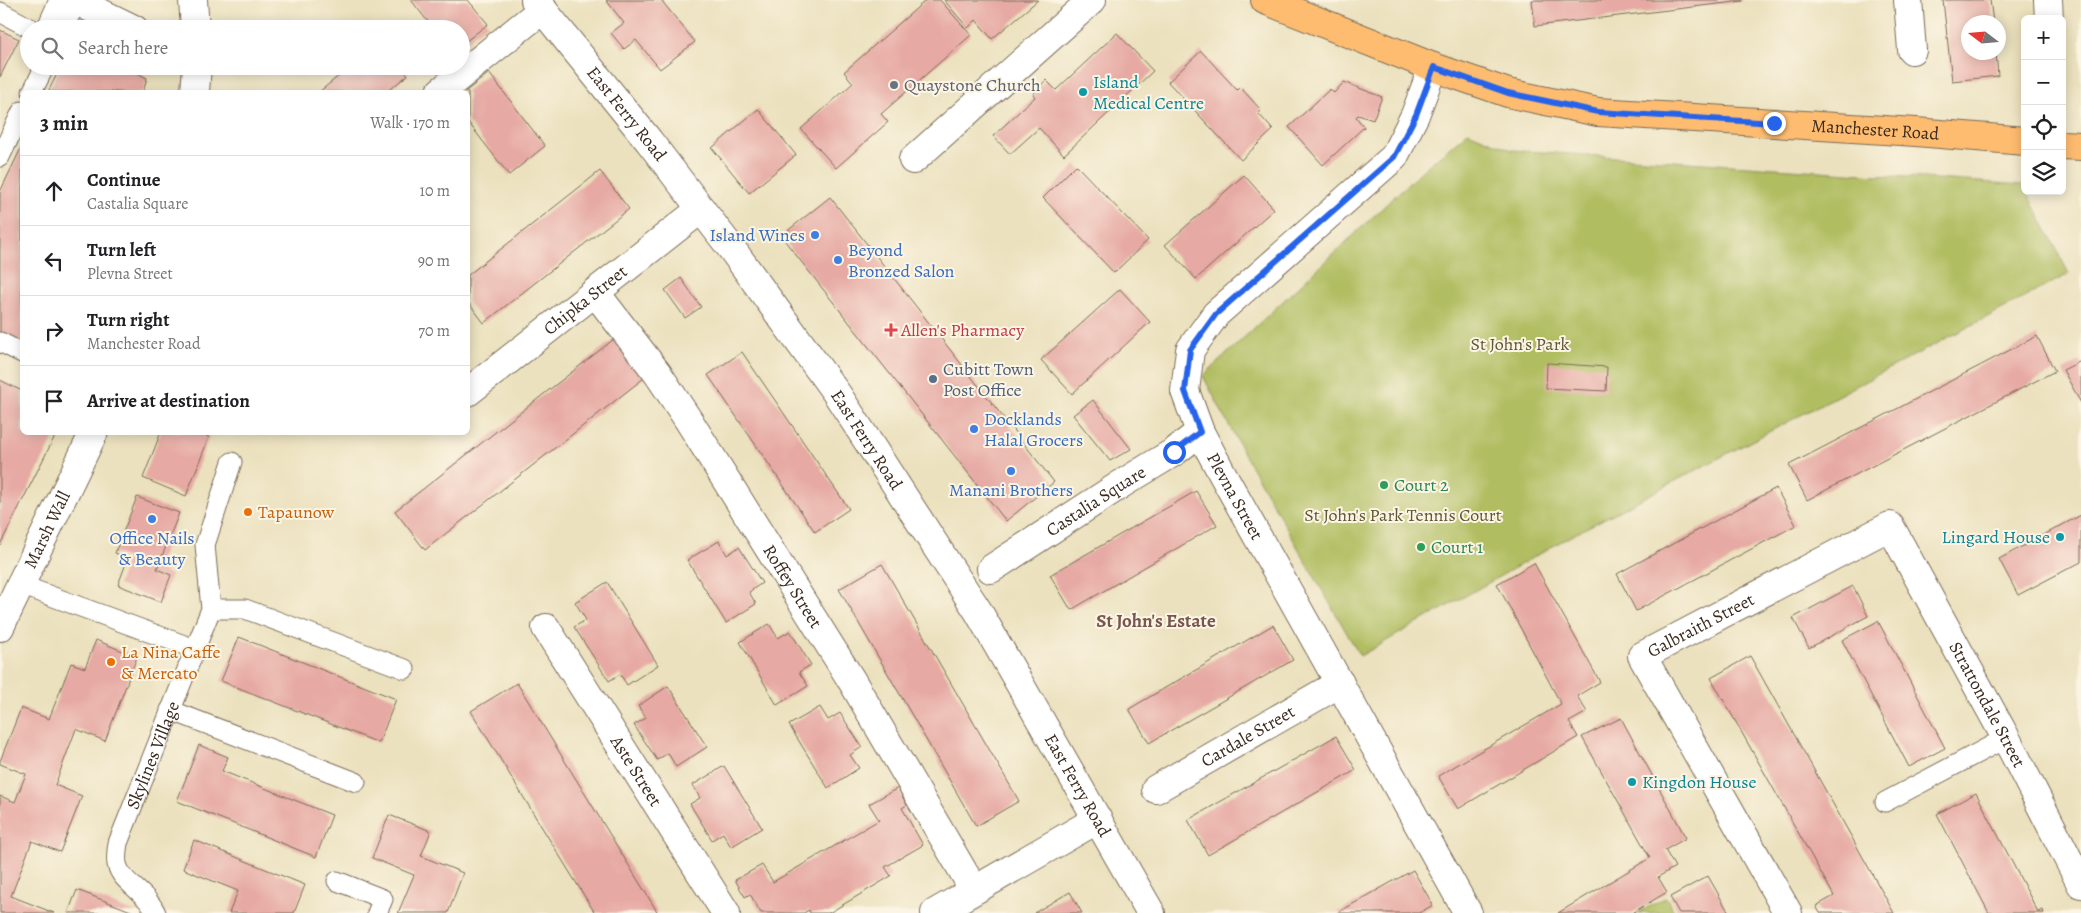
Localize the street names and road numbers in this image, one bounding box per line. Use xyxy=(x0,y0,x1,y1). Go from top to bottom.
street label: East Ferry Road xyxy=(581,61,672,166)
street label: Manchester Road xyxy=(1811,113,1940,146)
street label: Chipka Street xyxy=(538,259,632,340)
street label: East Ferry Road xyxy=(825,385,908,495)
street label: Plevna Street xyxy=(1201,448,1269,544)
street label: Castalia Square xyxy=(1041,460,1150,542)
street label: Marsh Wall xyxy=(18,486,76,572)
street label: Roffey Street xyxy=(757,540,828,633)
street label: Galbraith Street xyxy=(1643,587,1758,663)
street label: Strattondale Street xyxy=(1944,637,2031,772)
street label: Skylines Village xyxy=(121,698,185,813)
street label: Cardale Street xyxy=(1196,699,1299,773)
street label: East Ferry Road xyxy=(1039,729,1117,841)
street label: Aste Street xyxy=(604,730,668,811)

